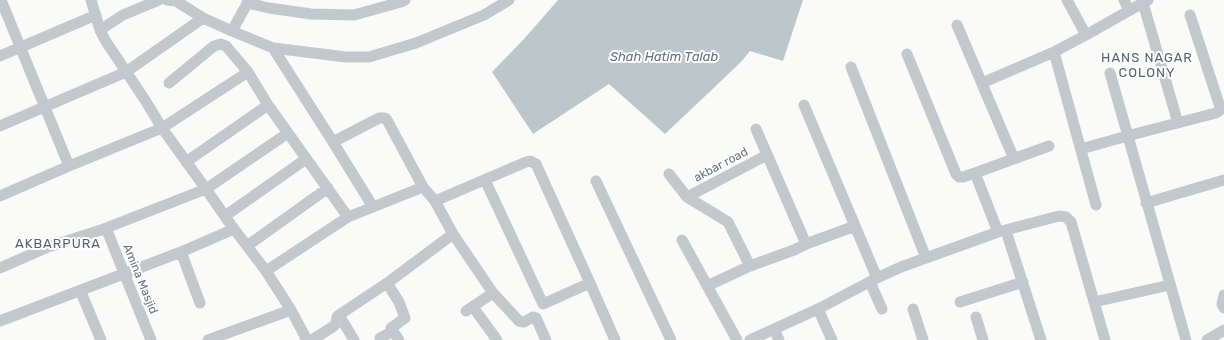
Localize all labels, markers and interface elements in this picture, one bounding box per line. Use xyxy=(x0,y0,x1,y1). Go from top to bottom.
water label: Shah Hatim Talab xyxy=(610,49,718,65)
district label: HANS NAGAR COLONY xyxy=(1101,50,1193,81)
street label: akbar road xyxy=(691,145,751,185)
district label: AKBARPURA xyxy=(15,236,101,252)
street label: Amina Masjid xyxy=(119,242,161,316)

